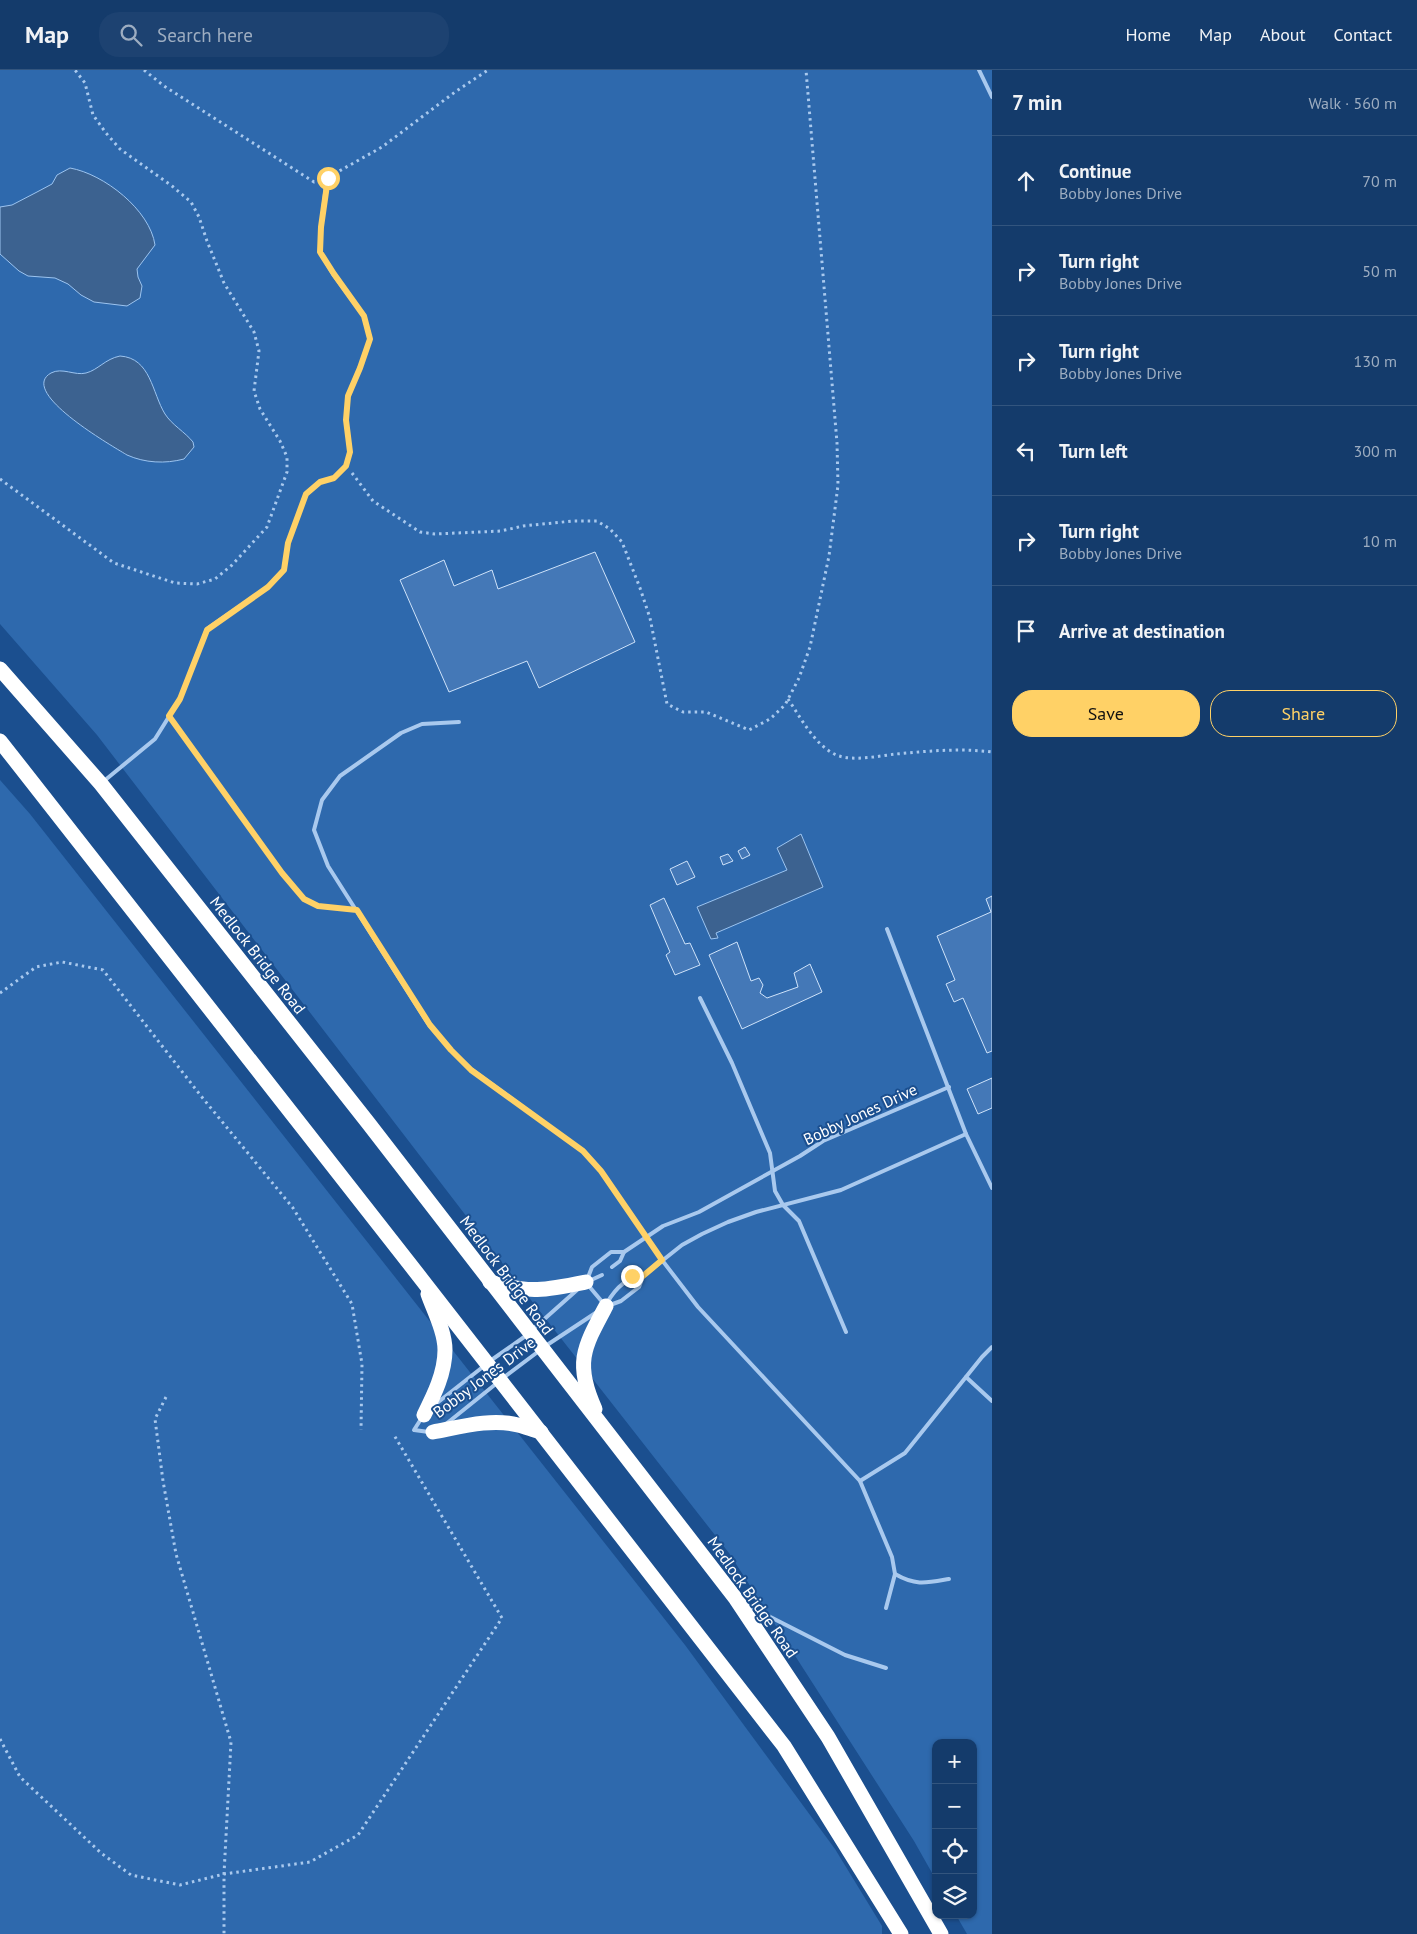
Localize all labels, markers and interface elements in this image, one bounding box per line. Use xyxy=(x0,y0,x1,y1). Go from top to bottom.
search box xyxy=(99,12,449,57)
text: Map xyxy=(25,19,69,50)
icon: search xyxy=(117,21,145,49)
text: Search here xyxy=(157,23,253,47)
text: Home xyxy=(1125,23,1171,46)
text: Map xyxy=(1199,23,1232,46)
text: About xyxy=(1260,23,1306,46)
text: Contact xyxy=(1334,23,1392,46)
text: 7 min xyxy=(1012,89,1062,116)
text: Walk · 560 m xyxy=(1308,93,1397,113)
text: Continue xyxy=(1059,159,1131,183)
route start xyxy=(317,167,340,190)
icon: ahead xyxy=(1012,167,1040,195)
text: 70 m xyxy=(1362,171,1397,191)
text: Bobby Jones Drive xyxy=(1059,183,1182,203)
text: Turn right xyxy=(1059,249,1139,273)
icon: right xyxy=(1012,257,1040,285)
text: 50 m xyxy=(1362,261,1397,281)
text: Bobby Jones Drive xyxy=(1059,273,1182,293)
text: Turn right xyxy=(1059,339,1139,363)
icon: right xyxy=(1012,347,1040,375)
text: 130 m xyxy=(1354,351,1397,371)
text: Bobby Jones Drive xyxy=(1059,363,1182,383)
icon: left xyxy=(1012,437,1040,465)
text: Turn left xyxy=(1059,439,1128,463)
text: 300 m xyxy=(1354,441,1397,461)
text: Turn right xyxy=(1059,519,1139,543)
icon: right xyxy=(1012,527,1040,555)
text: 10 m xyxy=(1362,531,1397,551)
text: Bobby Jones Drive xyxy=(1059,543,1182,563)
icon: arrive xyxy=(1012,617,1040,645)
text: Arrive at destination xyxy=(1059,619,1225,643)
button: Save xyxy=(1012,690,1200,737)
button: Share xyxy=(1210,690,1397,737)
street label: Medlock Bridge Road xyxy=(206,892,310,1018)
street label: Bobby Jones Drive xyxy=(800,1079,920,1149)
street label: Medlock Bridge Road xyxy=(456,1212,558,1338)
route end xyxy=(621,1265,644,1288)
street label: Bobby Jones Drive xyxy=(429,1332,539,1422)
street label: Medlock Bridge Road xyxy=(704,1532,802,1662)
map controls xyxy=(932,1739,977,1919)
button: + xyxy=(932,1739,977,1784)
button: − xyxy=(932,1784,977,1829)
button: locate xyxy=(932,1829,977,1874)
button: layers xyxy=(932,1874,977,1919)

